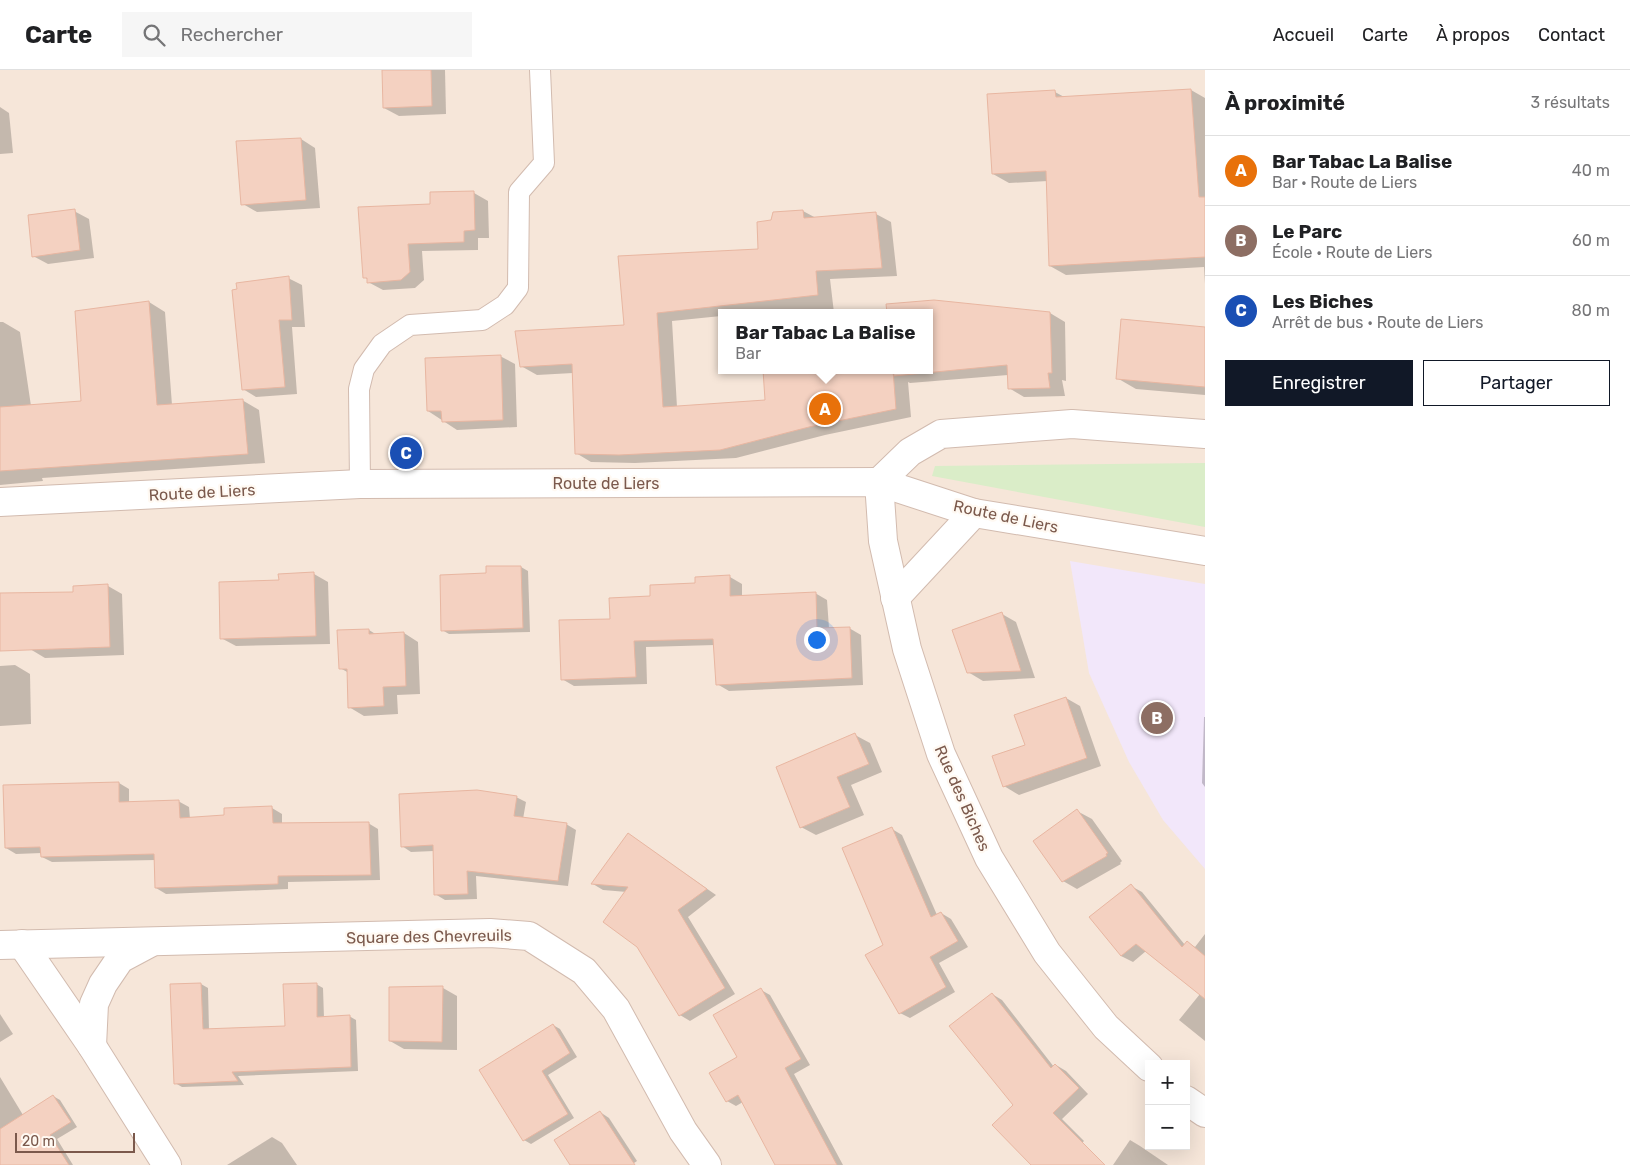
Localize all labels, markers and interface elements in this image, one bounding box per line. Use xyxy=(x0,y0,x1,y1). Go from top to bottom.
search box xyxy=(122,12,472,57)
text: Carte xyxy=(25,21,92,49)
icon: search xyxy=(140,21,168,49)
text: Rechercher xyxy=(180,23,283,46)
text: Accueil xyxy=(1273,24,1334,46)
text: Carte xyxy=(1362,24,1408,46)
text: À propos xyxy=(1436,24,1510,46)
text: Contact xyxy=(1538,24,1605,46)
text: À proximité xyxy=(1225,90,1345,115)
text: 3 résultats xyxy=(1530,93,1610,112)
text: Bar Tabac La Balise xyxy=(1272,150,1452,173)
text: A xyxy=(1235,161,1247,180)
text: 40 m xyxy=(1572,161,1610,180)
text: Bar · Route de Liers xyxy=(1272,173,1417,192)
text: Le Parc xyxy=(1272,220,1342,243)
text: B xyxy=(1235,231,1247,250)
text: 60 m xyxy=(1572,231,1610,250)
text: École · Route de Liers xyxy=(1272,243,1432,262)
text: Les Biches xyxy=(1272,290,1373,313)
text: C xyxy=(1235,301,1247,320)
text: 80 m xyxy=(1572,301,1610,320)
popup xyxy=(718,309,933,374)
text: Arrêt de bus · Route de Liers xyxy=(1272,313,1483,332)
text: Bar Tabac La Balise xyxy=(735,321,916,344)
text: Bar xyxy=(735,344,761,363)
button: Enregistrer xyxy=(1225,360,1413,406)
button: Partager xyxy=(1423,360,1610,406)
pin: A xyxy=(809,390,841,428)
pin: C xyxy=(390,434,422,472)
street label: Route de Liers xyxy=(553,474,659,493)
street label: Route de Liers xyxy=(148,480,256,505)
street label: Route de Liers xyxy=(952,496,1060,537)
your location xyxy=(804,627,830,653)
pin: B xyxy=(1141,699,1173,737)
street label: Rue des Biches xyxy=(931,742,994,854)
street label: Square des Chevreuils xyxy=(346,926,512,947)
map controls xyxy=(1145,1060,1190,1150)
button: + xyxy=(1145,1060,1190,1105)
button: − xyxy=(1145,1105,1190,1150)
scale bar xyxy=(15,1130,135,1153)
text: 20 m xyxy=(22,1133,55,1150)

